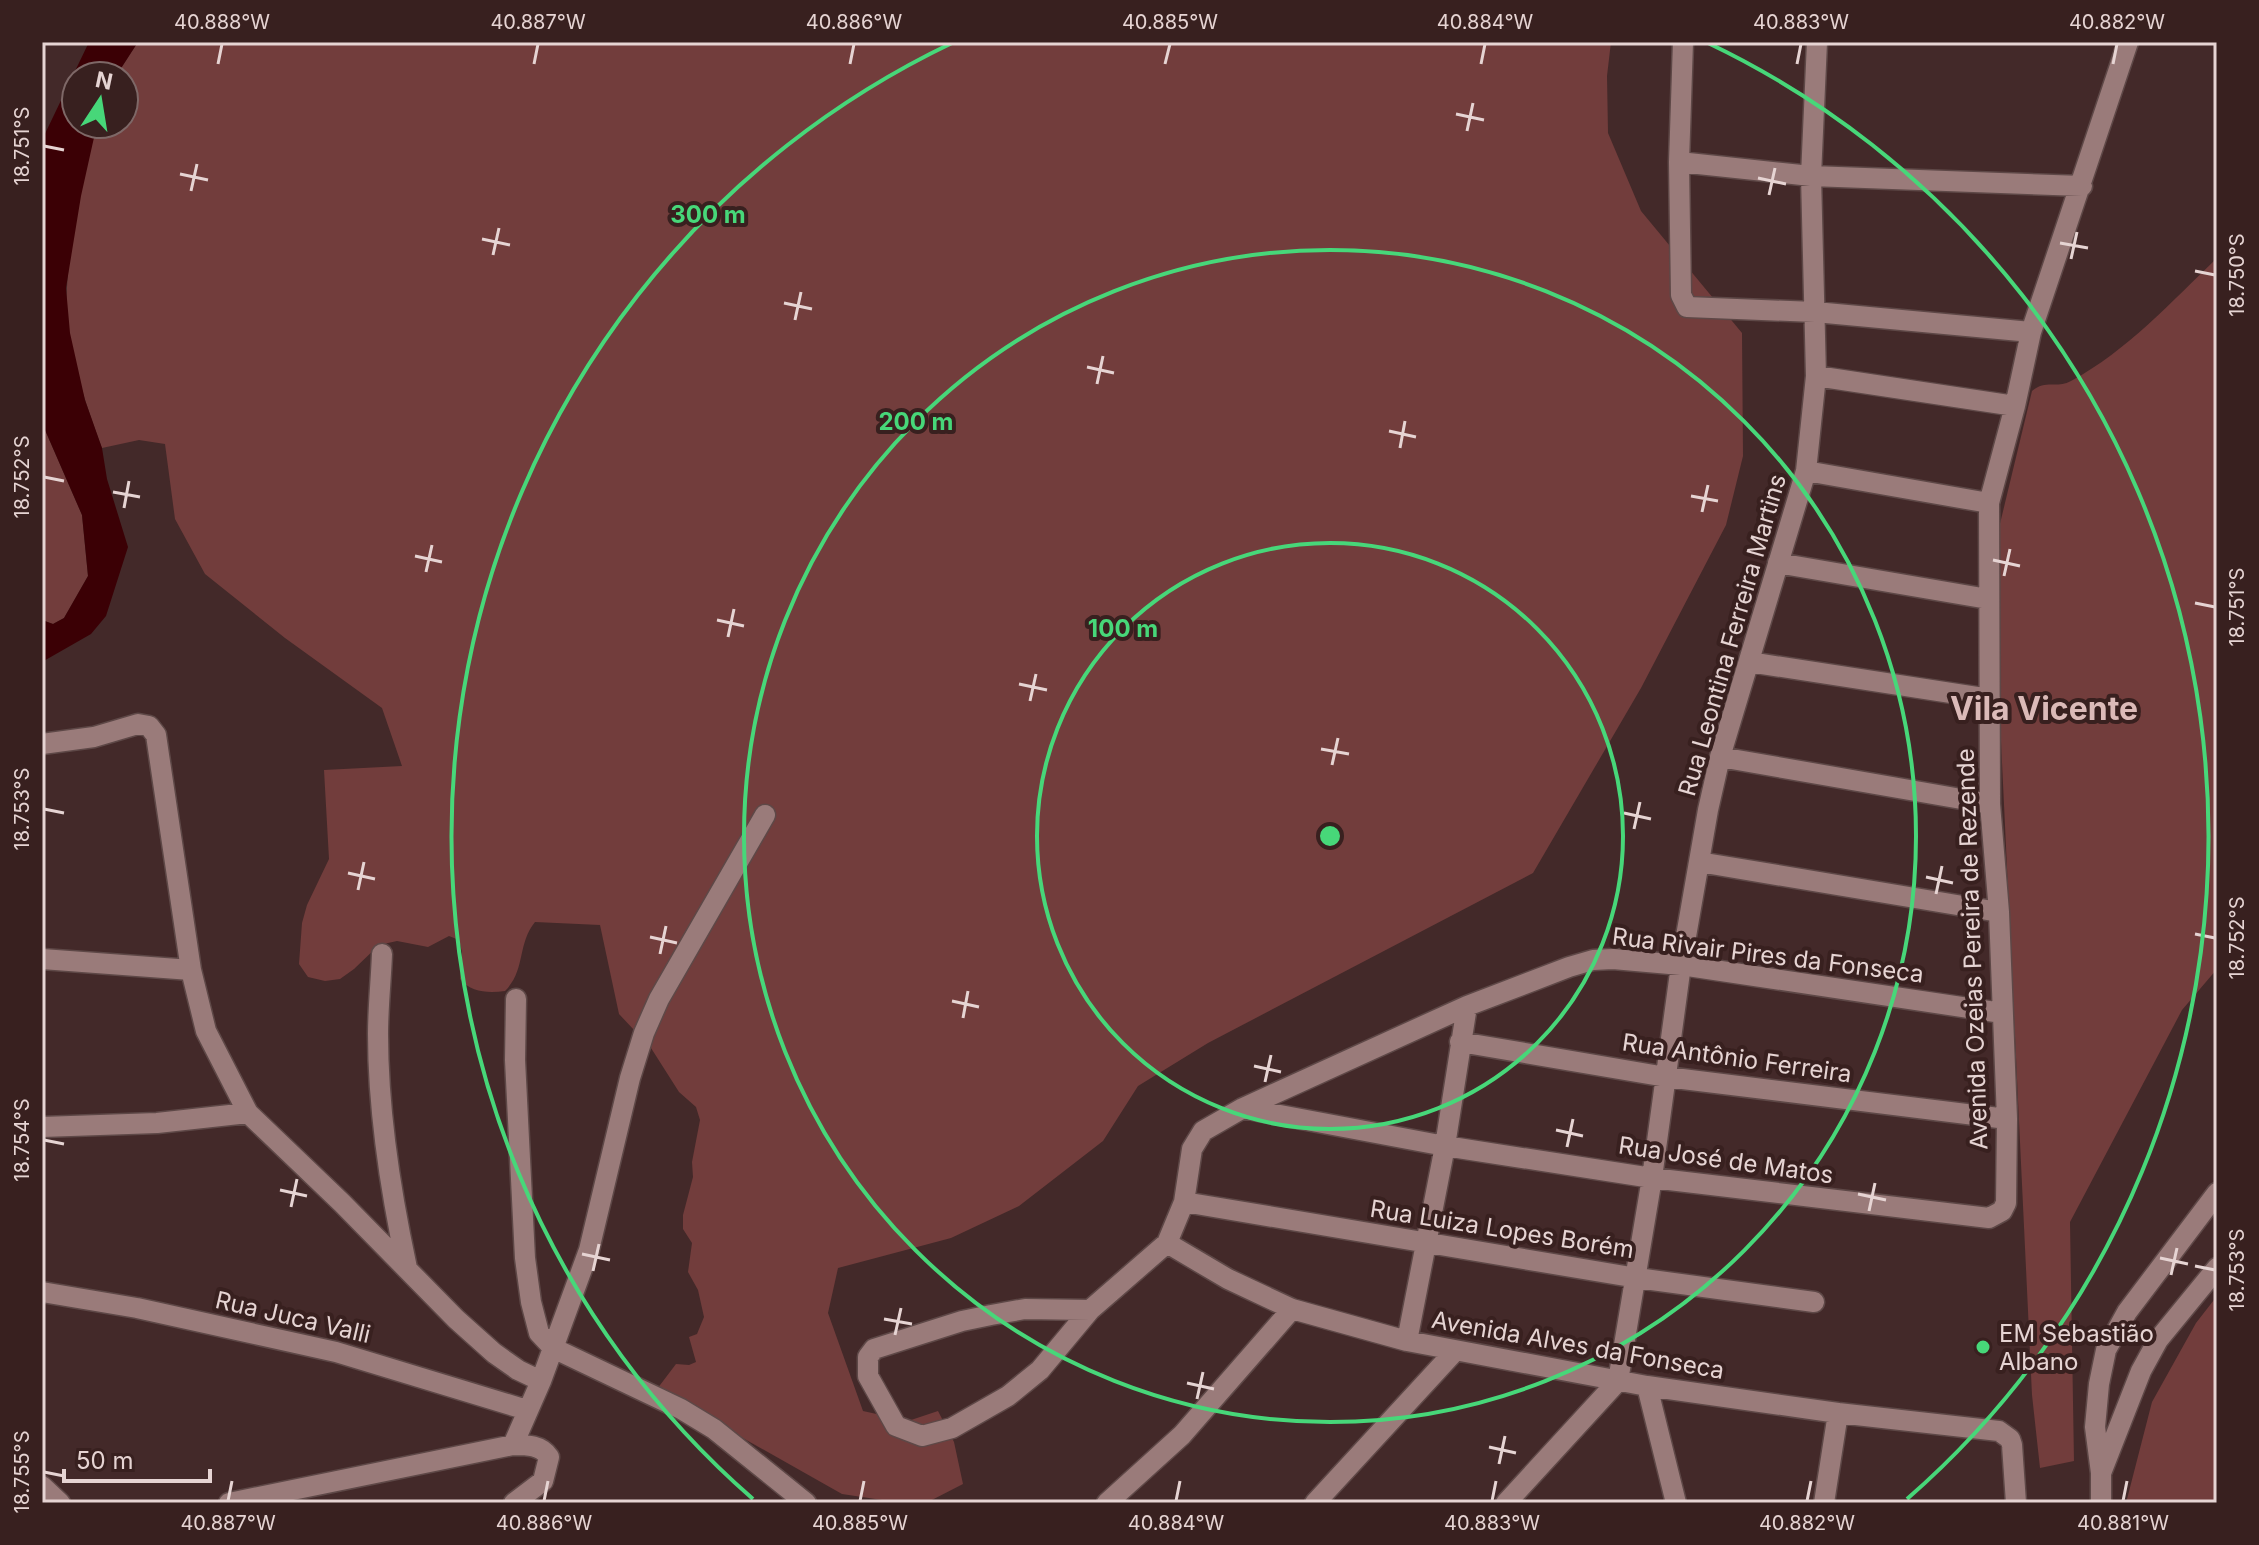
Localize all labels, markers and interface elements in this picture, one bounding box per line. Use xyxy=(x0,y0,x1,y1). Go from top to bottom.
text: 40.888°W xyxy=(174,10,270,34)
text: 40.887°W xyxy=(490,10,586,34)
text: 40.886°W xyxy=(806,10,902,34)
text: 40.885°W xyxy=(1122,10,1218,34)
text: 40.884°W xyxy=(1437,10,1534,34)
text: 40.883°W xyxy=(1753,10,1849,34)
text: 40.882°W xyxy=(2069,10,2165,34)
north arrow xyxy=(60,60,140,140)
text: N xyxy=(93,66,115,95)
text: 18.751°S xyxy=(10,107,34,185)
text: 300 m xyxy=(670,200,746,229)
text: 18.750°S xyxy=(2225,233,2249,317)
text: 200 m xyxy=(878,407,954,436)
text: 18.752°S xyxy=(10,436,34,518)
street label: Rua Leontina Ferreira Martins xyxy=(1672,471,1792,799)
text: 18.751°S xyxy=(2225,568,2249,646)
text: 100 m xyxy=(1088,614,1158,643)
district label: Vila Vicente xyxy=(1950,689,2138,728)
street label: Avenida Ozeias Pereira de Rezende xyxy=(1951,748,1993,1150)
text: 18.753°S xyxy=(10,768,34,850)
centre of rings xyxy=(1316,822,1344,850)
text: 18.752°S xyxy=(2225,897,2249,979)
street label: Rua Rivair Pires da Fonseca xyxy=(1611,922,1925,988)
street label: Rua Antônio Ferreira xyxy=(1620,1028,1854,1088)
text: 18.754°S xyxy=(10,1098,34,1182)
street label: Rua José de Matos xyxy=(1617,1131,1835,1189)
street label: Rua Luiza Lopes Borém xyxy=(1368,1194,1636,1264)
text: 18.753°S xyxy=(2225,1229,2249,1311)
street label: Rua Juca Valli xyxy=(213,1285,373,1349)
street label: Avenida Alves da Fonseca xyxy=(1429,1305,1727,1385)
place label: EM Sebastião Albano xyxy=(1999,1319,2154,1376)
marker: EM Sebastião Albano xyxy=(1974,1338,1992,1356)
text: 18.755°S xyxy=(10,1431,34,1513)
scale bar xyxy=(64,1433,210,1483)
text: 50 m xyxy=(76,1446,134,1475)
text: 40.887°W xyxy=(180,1511,276,1535)
text: 40.886°W xyxy=(496,1511,592,1535)
text: 40.885°W xyxy=(812,1511,908,1535)
text: 40.884°W xyxy=(1128,1511,1225,1535)
text: 40.883°W xyxy=(1444,1511,1540,1535)
text: 40.882°W xyxy=(1759,1511,1855,1535)
text: 40.881°W xyxy=(2077,1511,2169,1535)

